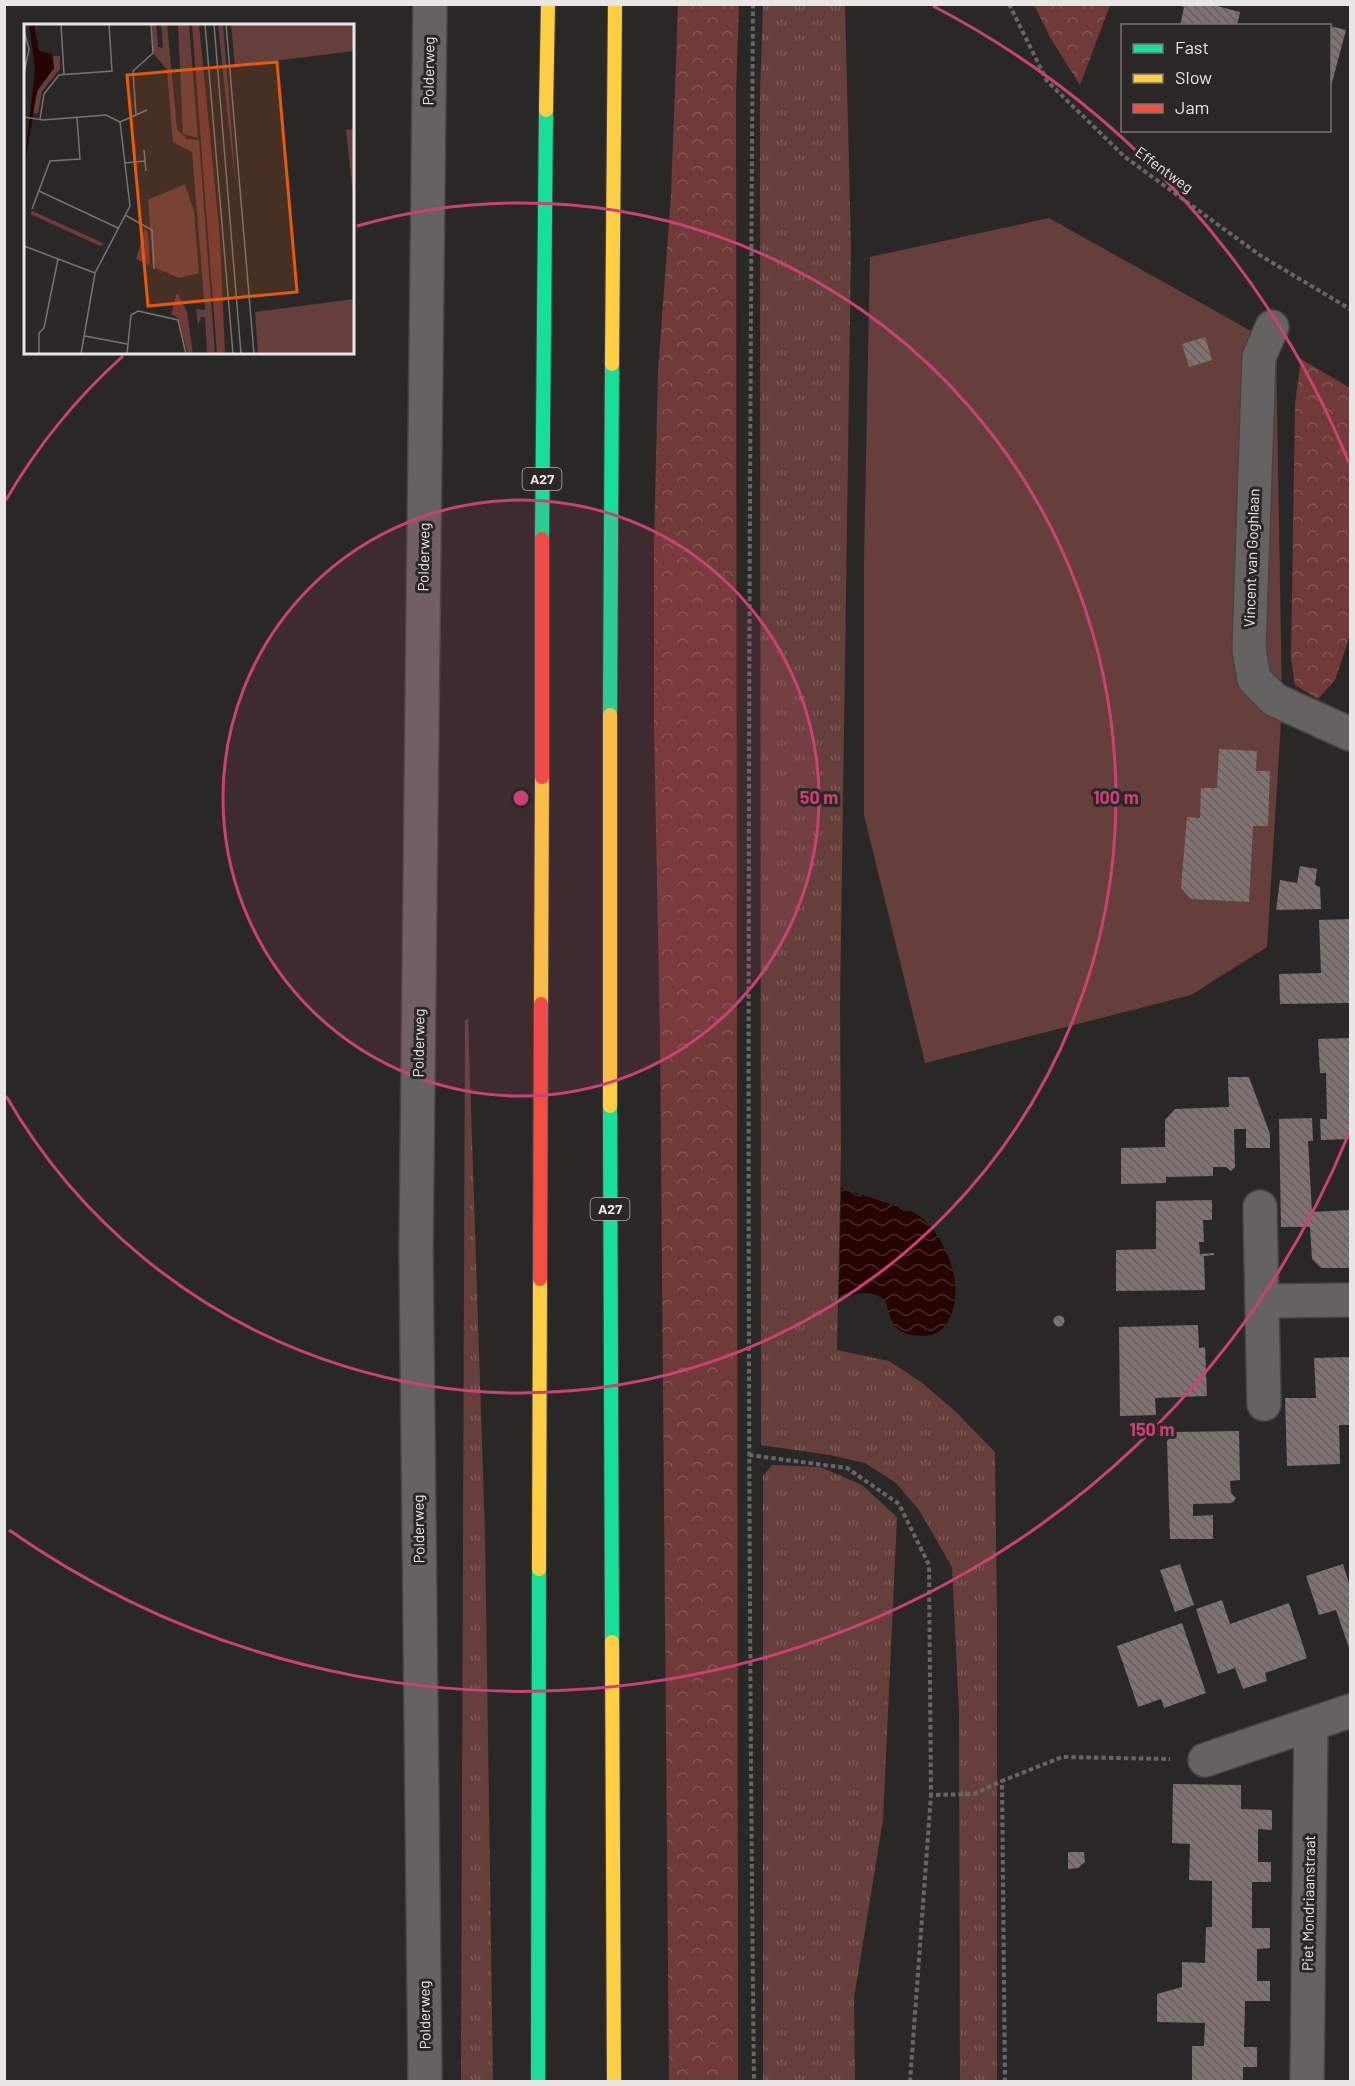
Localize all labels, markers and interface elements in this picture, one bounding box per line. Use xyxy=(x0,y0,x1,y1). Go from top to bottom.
inset map xyxy=(24,24,354,354)
legend xyxy=(1121,24,1331,132)
street label: Polderweg xyxy=(418,36,438,106)
text: Fast xyxy=(1175,36,1209,58)
text: Slow xyxy=(1175,66,1212,88)
text: Jam xyxy=(1175,96,1209,118)
street label: Effentweg xyxy=(1132,142,1197,196)
road number: A27 xyxy=(522,468,562,490)
street label: Vincent van Goghlaan xyxy=(1240,488,1262,628)
street label: Polderweg xyxy=(413,522,433,592)
text: 50 m xyxy=(800,786,838,808)
text: 100 m xyxy=(1093,786,1139,808)
centre of rings xyxy=(511,788,531,808)
street label: Polderweg xyxy=(408,1008,428,1078)
road number: A27 xyxy=(590,1198,630,1220)
text: 150 m xyxy=(1130,1418,1174,1440)
street label: Polderweg xyxy=(408,1494,428,1564)
street label: Piet Mondriaanstraat xyxy=(1298,1835,1318,1971)
street label: Polderweg xyxy=(414,1980,434,2050)

